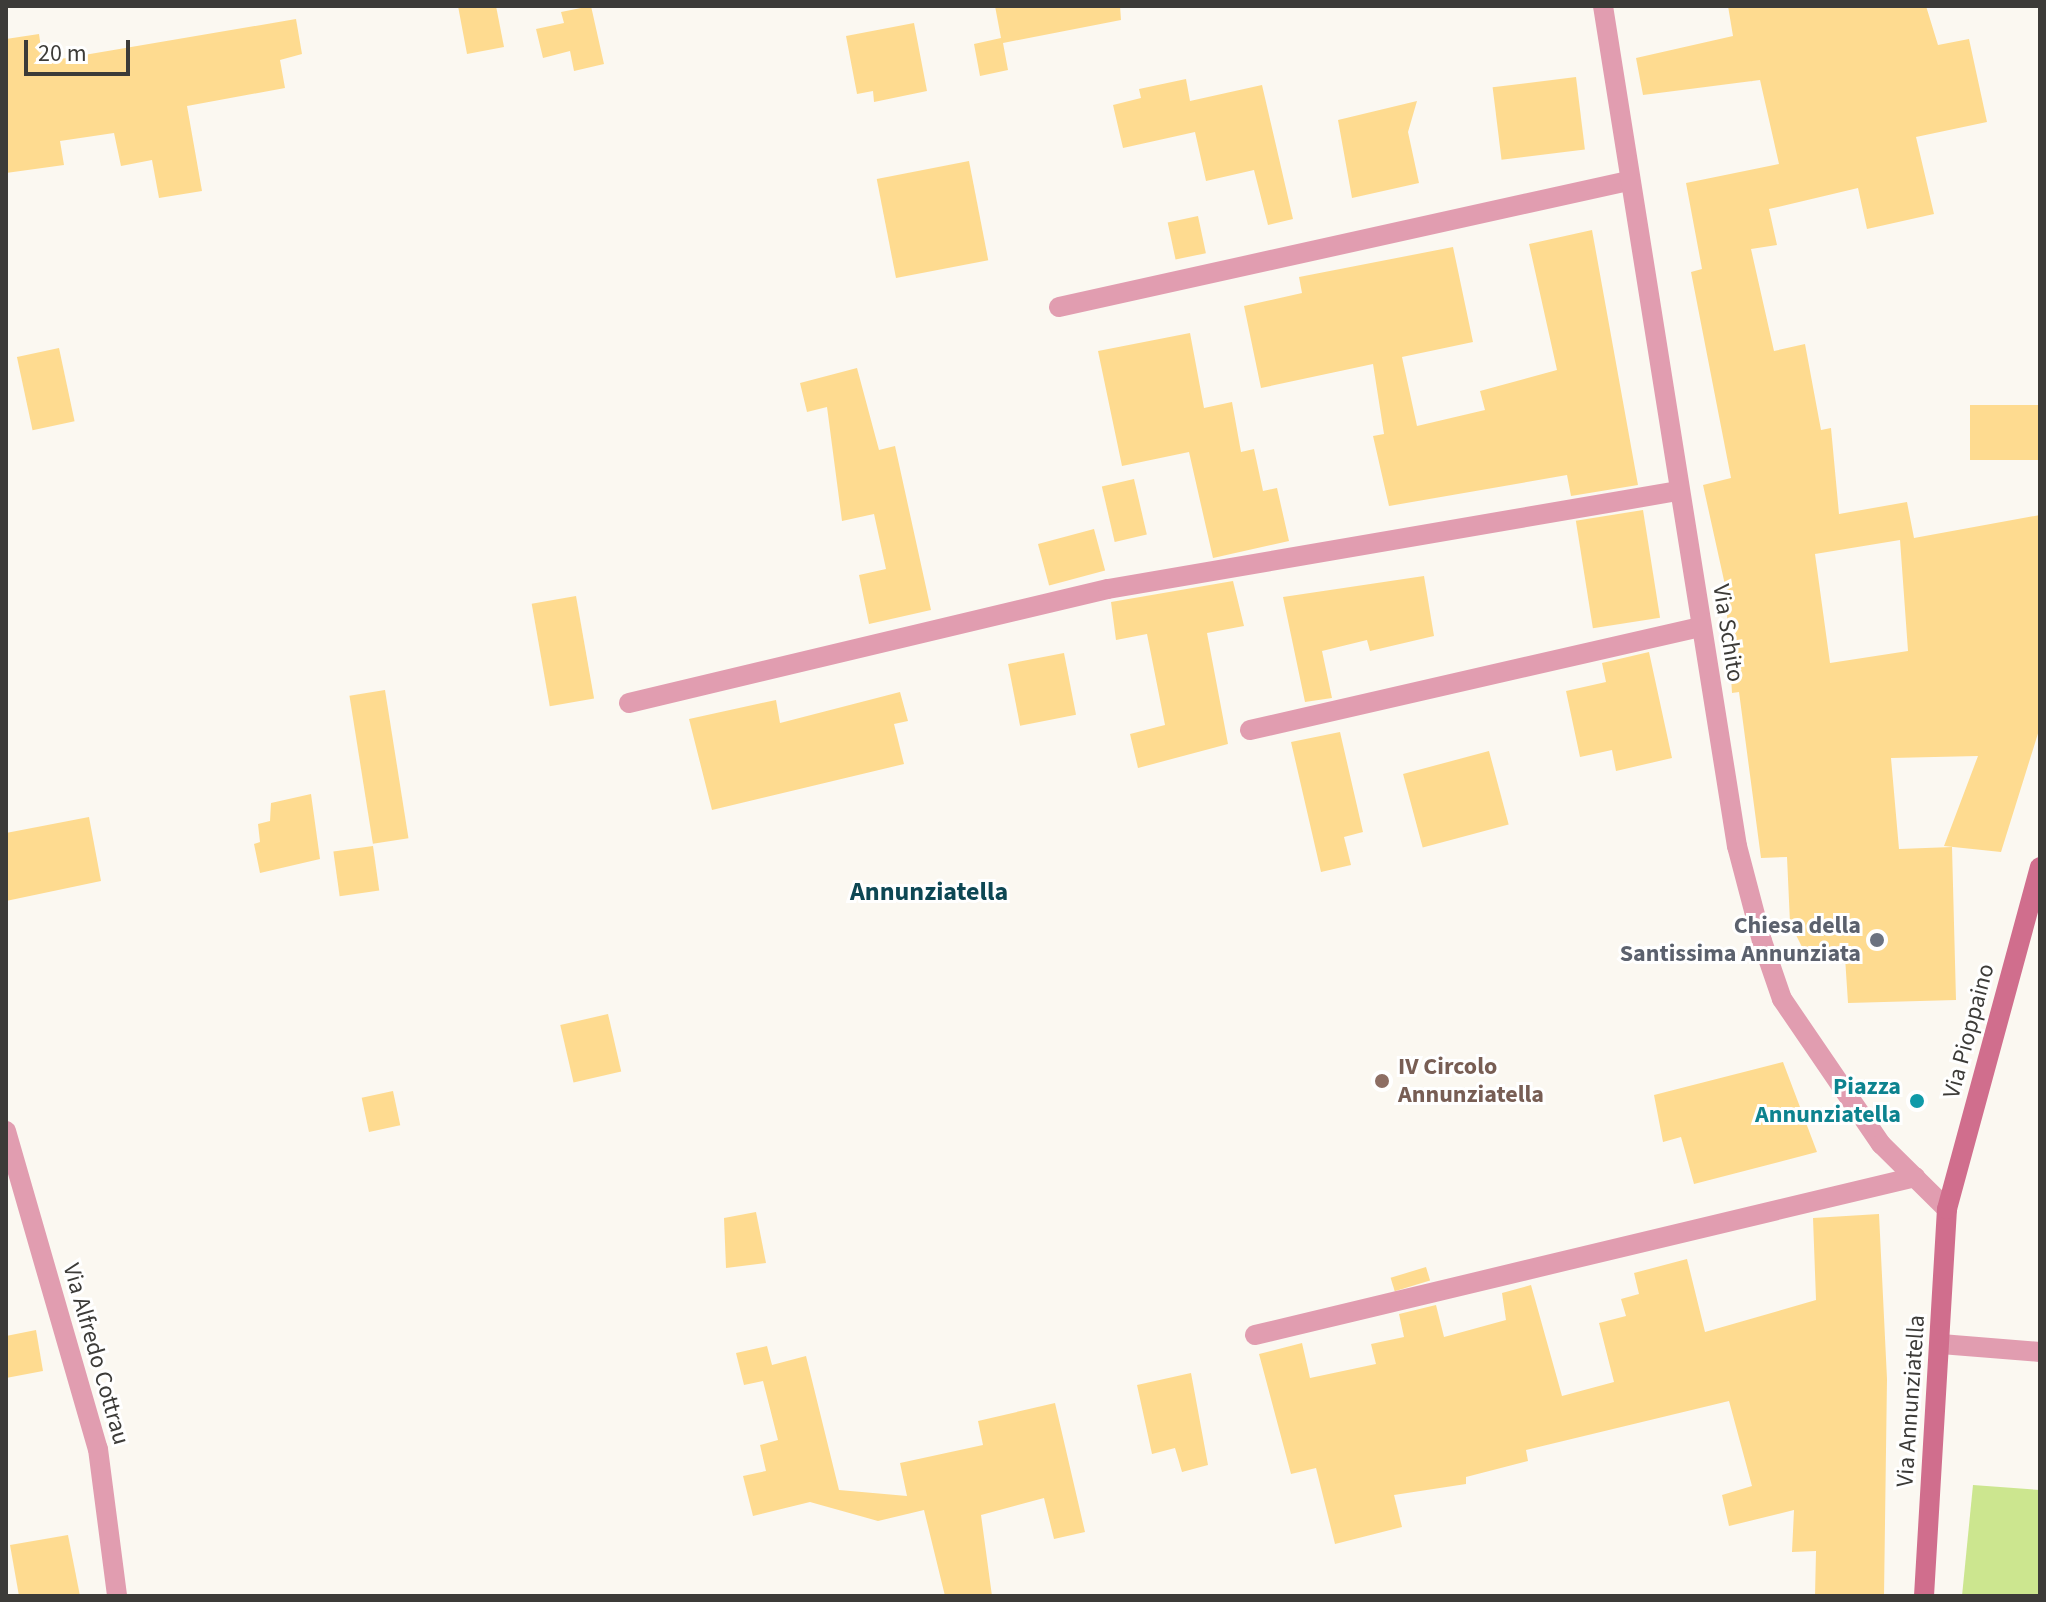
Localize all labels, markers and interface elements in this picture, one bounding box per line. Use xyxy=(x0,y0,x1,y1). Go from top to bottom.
scale bar xyxy=(28,24,134,74)
text: 20 m xyxy=(38,36,87,71)
street label: Via Schito xyxy=(1706,582,1750,684)
district label: Annunziatella xyxy=(850,876,1008,908)
place label: Chiesa della Santissima Annunziata xyxy=(1620,912,1861,968)
marker: Chiesa della Santissima Annunziata xyxy=(1868,931,1886,949)
street label: Via Pioppaino xyxy=(1937,961,2001,1101)
place label: IV Circolo Annunziatella xyxy=(1398,1053,1544,1109)
marker: IV Circolo Annunziatella xyxy=(1373,1072,1391,1090)
place label: Piazza Annunziatella xyxy=(1755,1073,1901,1129)
marker: Piazza Annunziatella xyxy=(1908,1092,1926,1110)
street label: Via Alfredo Cottrau xyxy=(56,1260,136,1448)
street label: Via Annunziatella xyxy=(1891,1314,1931,1488)

